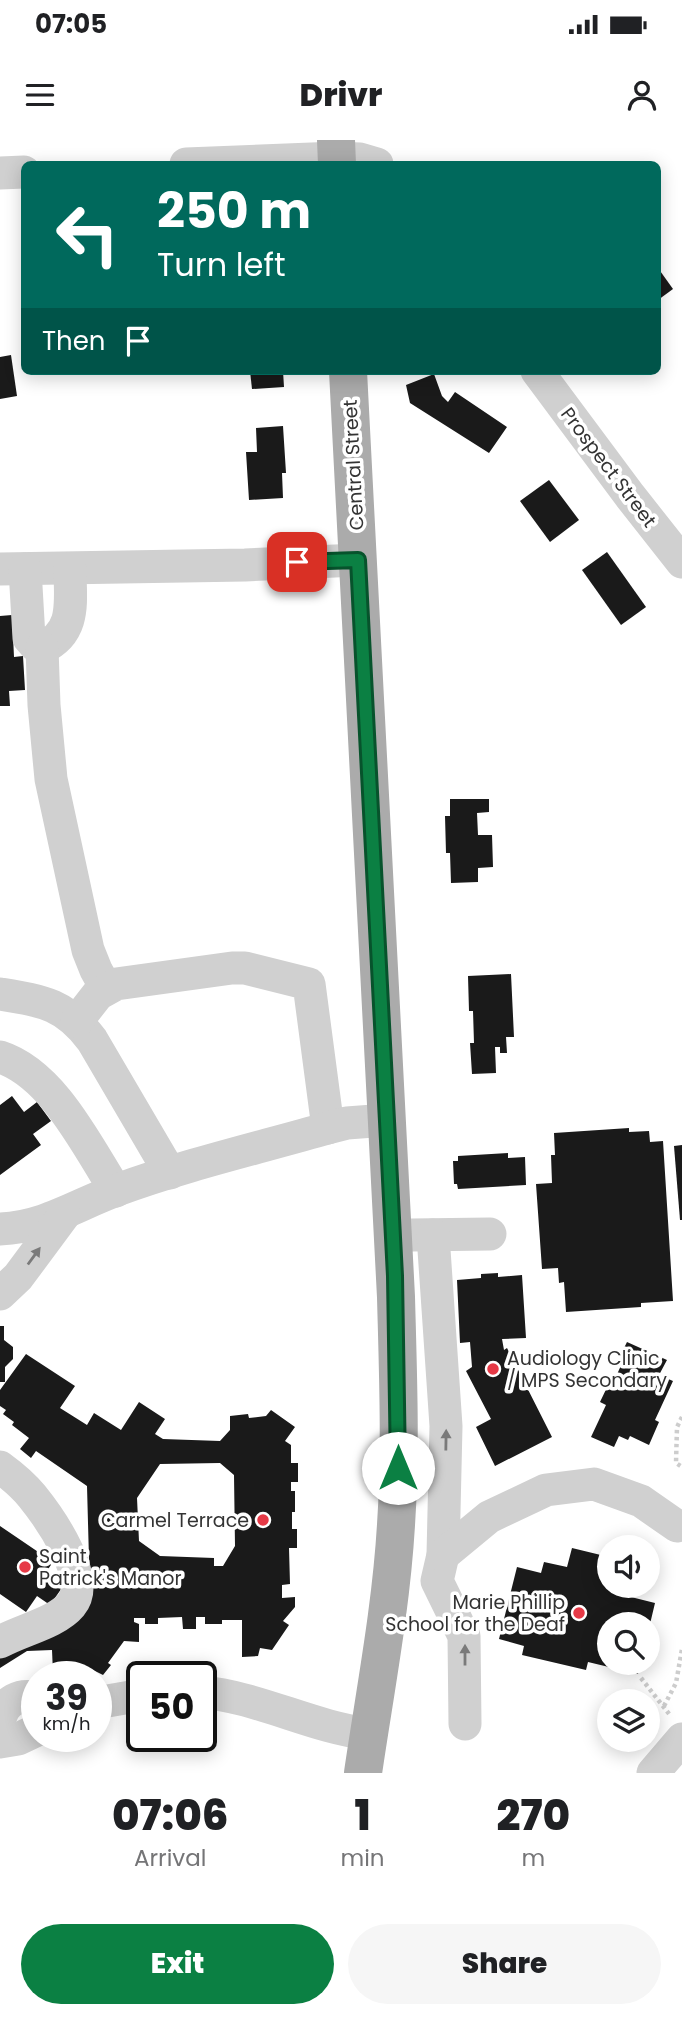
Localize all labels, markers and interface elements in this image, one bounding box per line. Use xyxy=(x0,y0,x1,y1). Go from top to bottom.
text: 07:05 xyxy=(35,6,107,42)
text: Drivr xyxy=(300,72,382,117)
icon: menu xyxy=(21,76,59,114)
icon: person xyxy=(623,76,661,114)
text: 250 m xyxy=(157,177,311,245)
icon: left xyxy=(42,189,133,280)
text: Turn left xyxy=(157,242,286,287)
icon: arrive xyxy=(119,322,157,360)
text: Then xyxy=(42,323,105,359)
street label: Central Street xyxy=(337,399,370,531)
street label: Prospect Street xyxy=(555,402,663,533)
pin xyxy=(267,532,327,592)
icon: arrive xyxy=(278,543,316,581)
one-way arrow xyxy=(26,1247,40,1265)
place label: Audiology Clinic / MPS Secondary xyxy=(507,1345,667,1394)
marker: Audiology Clinic / MPS Secondary xyxy=(485,1361,501,1377)
one-way arrow xyxy=(440,1429,452,1451)
position arrow xyxy=(361,1431,435,1505)
place label: Carmel Terrace xyxy=(101,1507,249,1534)
marker: Carmel Terrace xyxy=(255,1512,271,1528)
map controls xyxy=(597,1535,660,1752)
button: sound xyxy=(597,1535,660,1598)
place label: Saint Patrick's Manor xyxy=(39,1543,181,1592)
marker: Saint Patrick's Manor xyxy=(17,1559,33,1575)
place label: Marie Phillip School for the Deaf xyxy=(385,1589,565,1638)
marker: Marie Phillip School for the Deaf xyxy=(571,1605,587,1621)
button: search xyxy=(597,1612,660,1675)
one-way arrow xyxy=(459,1644,470,1666)
speed limit sign: 50 xyxy=(126,1661,217,1752)
text: 39 xyxy=(45,1673,88,1722)
button: layers xyxy=(597,1689,660,1752)
text: km/h xyxy=(43,1711,90,1736)
text: 07:06 xyxy=(112,1786,229,1845)
text: 1 xyxy=(354,1786,371,1845)
text: 270 xyxy=(497,1786,570,1845)
text: Arrival xyxy=(134,1842,206,1874)
text: min xyxy=(340,1842,385,1874)
text: m xyxy=(521,1842,545,1874)
button: Exit xyxy=(21,1924,334,2004)
button: Share xyxy=(348,1924,661,2004)

